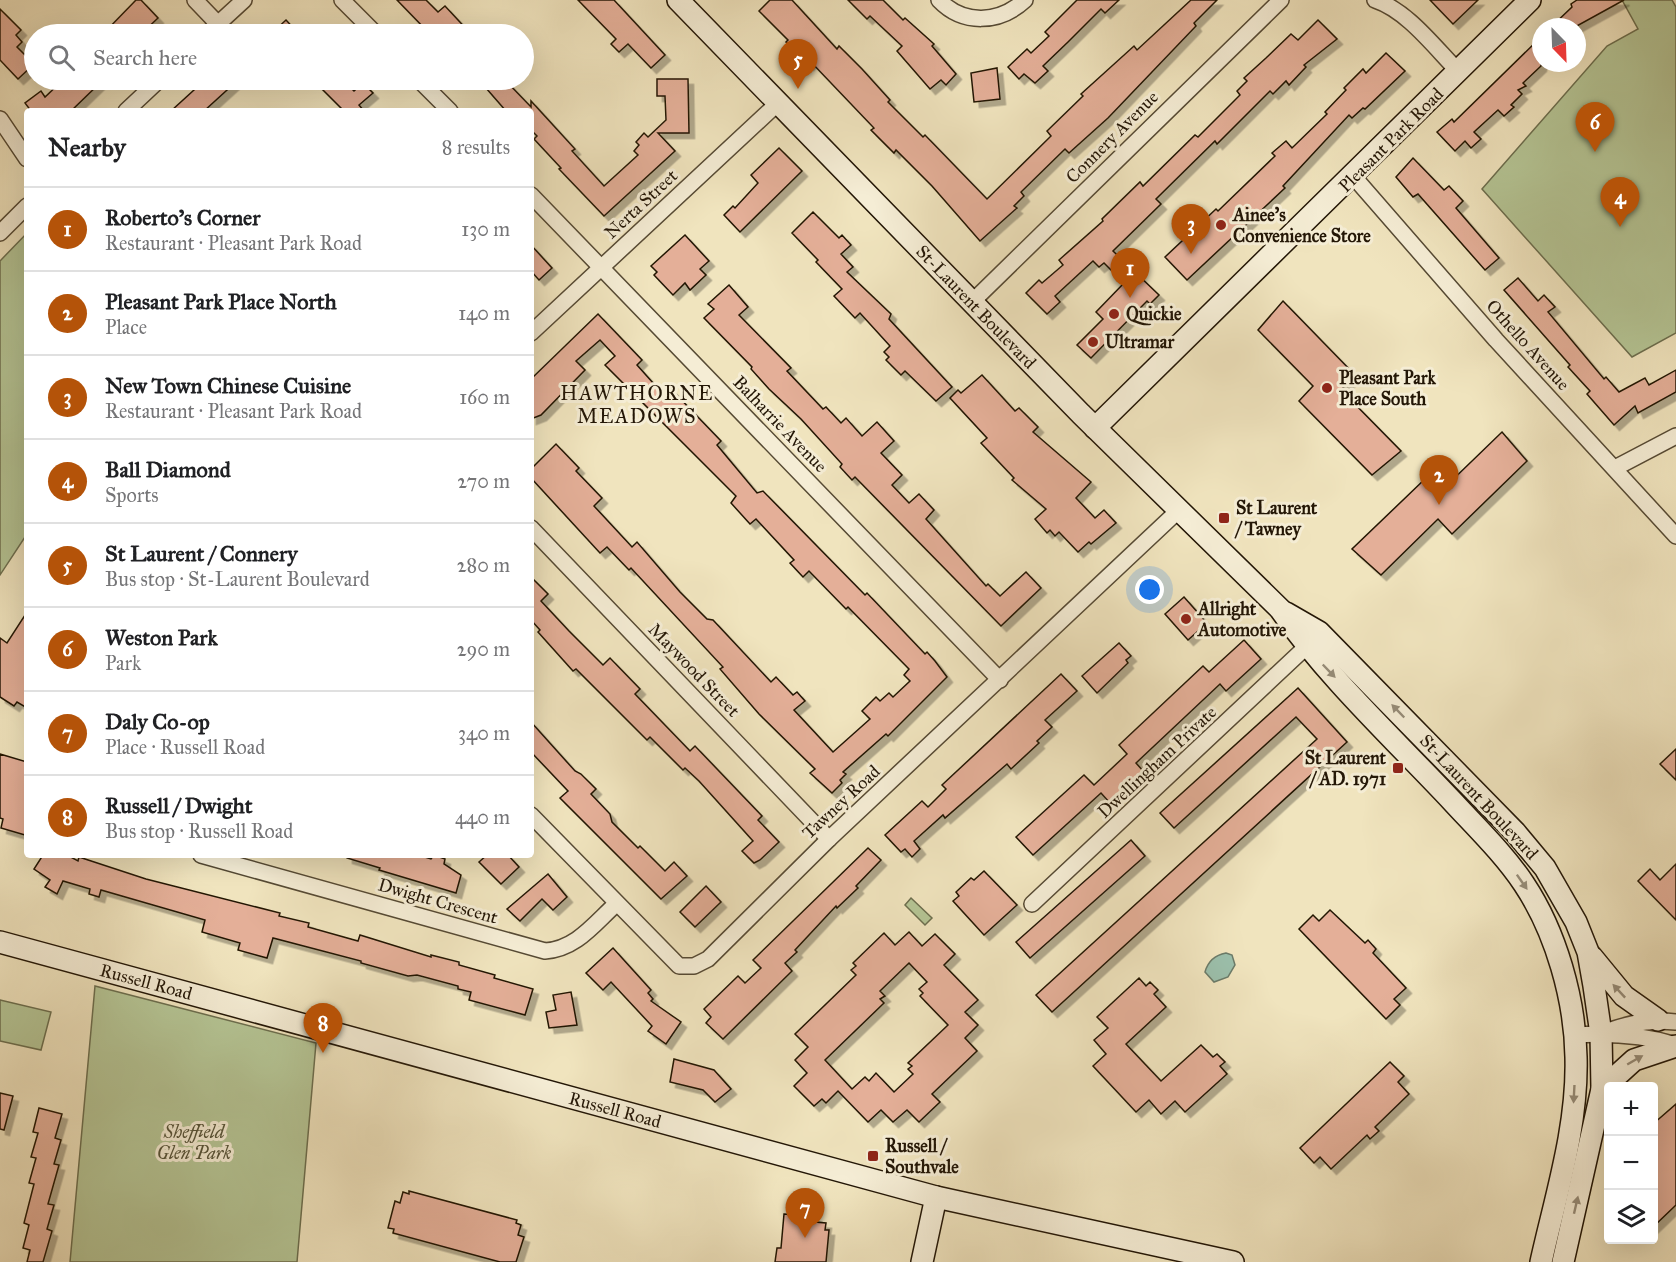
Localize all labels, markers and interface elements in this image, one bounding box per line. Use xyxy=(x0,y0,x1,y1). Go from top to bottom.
north arrow xyxy=(1532,18,1586,72)
search box xyxy=(24,24,534,90)
pin: 5 xyxy=(778,40,818,89)
icon: search xyxy=(45,41,78,74)
text: Search here xyxy=(93,44,197,71)
street label: Pleasant Park Road xyxy=(1334,83,1448,197)
street label: Connery Avenue xyxy=(1061,86,1163,188)
pin: 6 xyxy=(1576,102,1614,152)
text: Nearby xyxy=(48,131,126,163)
text: 8 results xyxy=(442,135,510,159)
street label: Nerta Street xyxy=(600,164,683,243)
pin: 4 xyxy=(1600,178,1640,227)
text: Roberto's Corner xyxy=(105,204,261,231)
pin: 3 xyxy=(1172,204,1210,254)
place label: Ainee's Convenience Store xyxy=(1232,204,1371,247)
text: 1 xyxy=(64,217,71,241)
text: 130 m xyxy=(461,217,510,241)
marker: Ainee's Convenience Store xyxy=(1214,218,1228,232)
text: Restaurant · Pleasant Park Road xyxy=(105,231,362,255)
street label: St-Laurent Boulevard xyxy=(911,241,1041,373)
pin: 1 xyxy=(1110,248,1150,298)
text: Pleasant Park Place North xyxy=(105,288,337,315)
street label: Othello Avenue xyxy=(1482,295,1574,395)
text: 2 xyxy=(63,301,72,325)
text: 140 m xyxy=(458,301,510,325)
place label: Quickie xyxy=(1126,303,1182,326)
marker: Quickie xyxy=(1107,307,1121,321)
text: Place xyxy=(105,315,147,339)
place label: Ultramar xyxy=(1105,331,1175,353)
marker: Ultramar xyxy=(1086,335,1100,349)
place label: Pleasant Park Place South xyxy=(1339,367,1436,410)
street label: Balharrie Avenue xyxy=(728,371,832,477)
text: New Town Chinese Cuisine xyxy=(105,372,351,399)
district label: HAWTHORNE MEADOWS xyxy=(560,381,714,428)
marker: Pleasant Park Place South xyxy=(1320,381,1334,395)
text: 3 xyxy=(64,385,72,409)
text: 160 m xyxy=(459,385,510,409)
text: Restaurant · Pleasant Park Road xyxy=(105,399,362,423)
text: Ball Diamond xyxy=(105,456,231,483)
pin: 2 xyxy=(1420,456,1458,505)
text: 4 xyxy=(62,469,73,493)
text: 270 m xyxy=(457,469,510,493)
text: Sports xyxy=(105,483,159,507)
place label: St Laurent / Tawney xyxy=(1234,497,1318,541)
marker: St Laurent / Tawney xyxy=(1217,511,1231,525)
text: St Laurent / Connery xyxy=(105,540,297,567)
text: 5 xyxy=(63,553,72,577)
text: 280 m xyxy=(457,553,510,577)
text: Bus stop · St-Laurent Boulevard xyxy=(105,567,370,591)
your location xyxy=(1135,575,1164,604)
place label: Allright Automotive xyxy=(1197,598,1287,641)
marker: Allright Automotive xyxy=(1179,612,1193,626)
street label: Maywood Street xyxy=(644,618,745,722)
text: Weston Park xyxy=(105,624,218,651)
text: 6 xyxy=(62,637,73,661)
text: 290 m xyxy=(457,637,510,661)
text: Park xyxy=(105,651,141,675)
one-way arrow xyxy=(1322,664,1336,678)
street label: Dwellingham Private xyxy=(1093,701,1222,823)
one-way arrow xyxy=(1392,705,1406,719)
text: Daly Co-op xyxy=(105,708,210,735)
text: 7 xyxy=(62,721,73,745)
text: 340 m xyxy=(458,721,510,745)
street label: St-Laurent Boulevard xyxy=(1415,730,1543,864)
text: Place · Russell Road xyxy=(105,735,265,759)
place label: St Laurent / AD. 1971 xyxy=(1305,747,1387,791)
street label: Tawney Road xyxy=(798,760,884,844)
marker: St Laurent / AD. 1971 xyxy=(1391,761,1405,775)
text: Russell / Dwight xyxy=(105,792,253,819)
text: 8 xyxy=(62,805,73,829)
text: 440 m xyxy=(455,805,510,829)
text: Bus stop · Russell Road xyxy=(105,819,293,843)
street label: Dwight Crescent xyxy=(375,873,501,930)
one-way arrow xyxy=(1516,874,1528,890)
street label: Russell Road xyxy=(97,959,195,1005)
one-way arrow xyxy=(1612,983,1626,998)
pin: 8 xyxy=(304,1004,342,1053)
one-way arrow xyxy=(1627,1055,1643,1066)
map controls xyxy=(1604,1082,1658,1244)
button: + xyxy=(1604,1082,1658,1136)
one-way arrow xyxy=(1569,1084,1579,1103)
street label: Russell Road xyxy=(566,1087,664,1133)
park label: Sheffield Glen Park xyxy=(157,1121,231,1164)
place label: Russell / Southvale xyxy=(885,1135,959,1178)
button: − xyxy=(1604,1136,1658,1190)
marker: Russell / Southvale xyxy=(866,1149,880,1163)
pin: 7 xyxy=(786,1188,824,1238)
button: layers xyxy=(1604,1190,1658,1244)
one-way arrow xyxy=(1572,1196,1582,1214)

